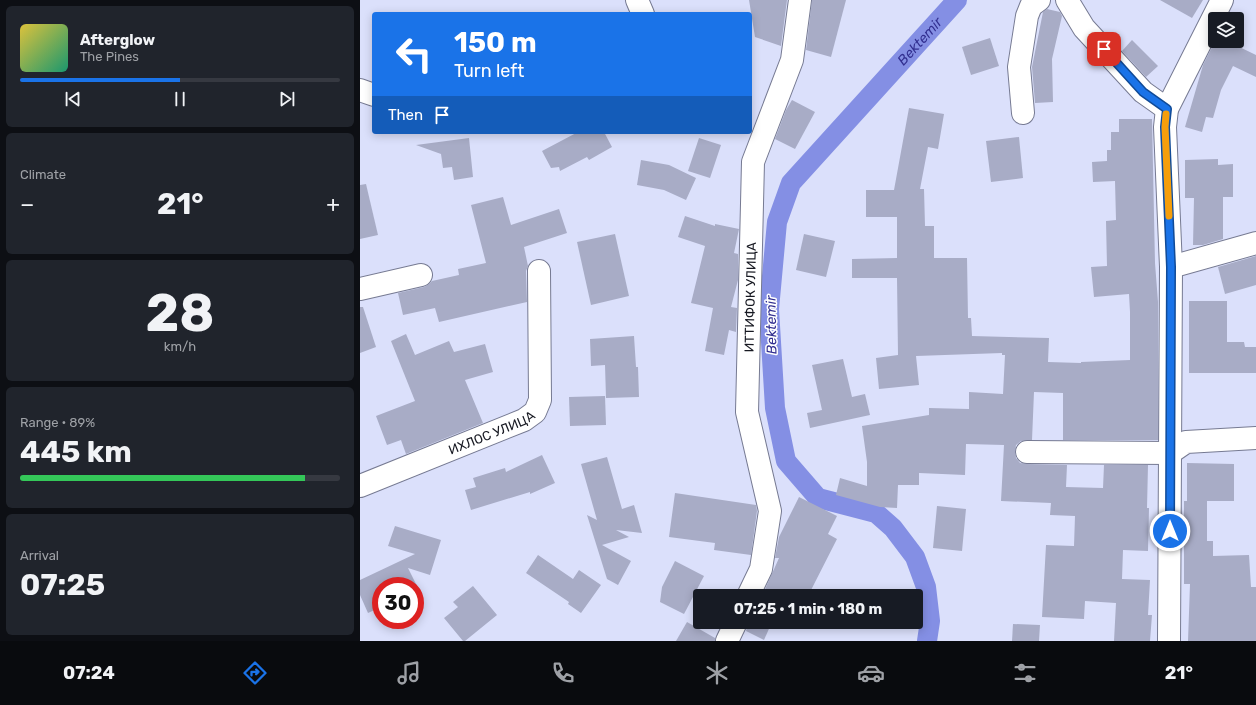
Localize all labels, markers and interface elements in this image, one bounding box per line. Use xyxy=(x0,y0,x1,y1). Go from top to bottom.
map controls xyxy=(1208,12,1244,48)
button: layers xyxy=(1208,12,1244,48)
water label: Bektemir xyxy=(894,13,947,69)
text: 150 m xyxy=(454,26,537,59)
icon: left xyxy=(388,28,440,80)
text: Afterglow xyxy=(80,31,155,49)
pin xyxy=(1087,32,1121,66)
icon: arrive xyxy=(1093,38,1115,60)
text: The Pines xyxy=(80,49,139,64)
text: Turn left xyxy=(454,60,524,82)
icon: previous xyxy=(62,88,84,110)
icon: pause xyxy=(169,88,191,110)
icon: next xyxy=(276,88,298,110)
icon: arrive xyxy=(431,104,453,126)
text: Then xyxy=(388,106,423,124)
text: Climate xyxy=(20,167,66,182)
text: 21° xyxy=(157,186,204,222)
text: − xyxy=(20,191,34,218)
text: + xyxy=(326,191,340,218)
street label: ИТТИФОК УЛИЦА xyxy=(741,242,759,353)
text: 28 xyxy=(145,282,215,344)
water label: Bektemir xyxy=(762,295,781,355)
text: km/h xyxy=(164,339,196,354)
street label: ИХЛОС УЛИЦА xyxy=(446,408,538,458)
text: Range · 89% xyxy=(20,415,95,430)
text: 445 km xyxy=(20,434,132,470)
position arrow xyxy=(1149,510,1191,552)
text: Arrival xyxy=(20,548,59,563)
text: 07:25 xyxy=(20,567,105,603)
speed limit sign: 30 xyxy=(372,577,424,629)
text: 07:25 · 1 min · 180 m xyxy=(734,600,882,618)
icon: directions xyxy=(241,659,269,687)
icon: music xyxy=(395,659,423,687)
icon: phone xyxy=(549,659,577,687)
icon: climate xyxy=(703,659,731,687)
icon: car xyxy=(857,659,885,687)
icon: filters xyxy=(1011,659,1039,687)
text: 07:24 xyxy=(63,662,115,684)
text: 21° xyxy=(1165,662,1193,684)

